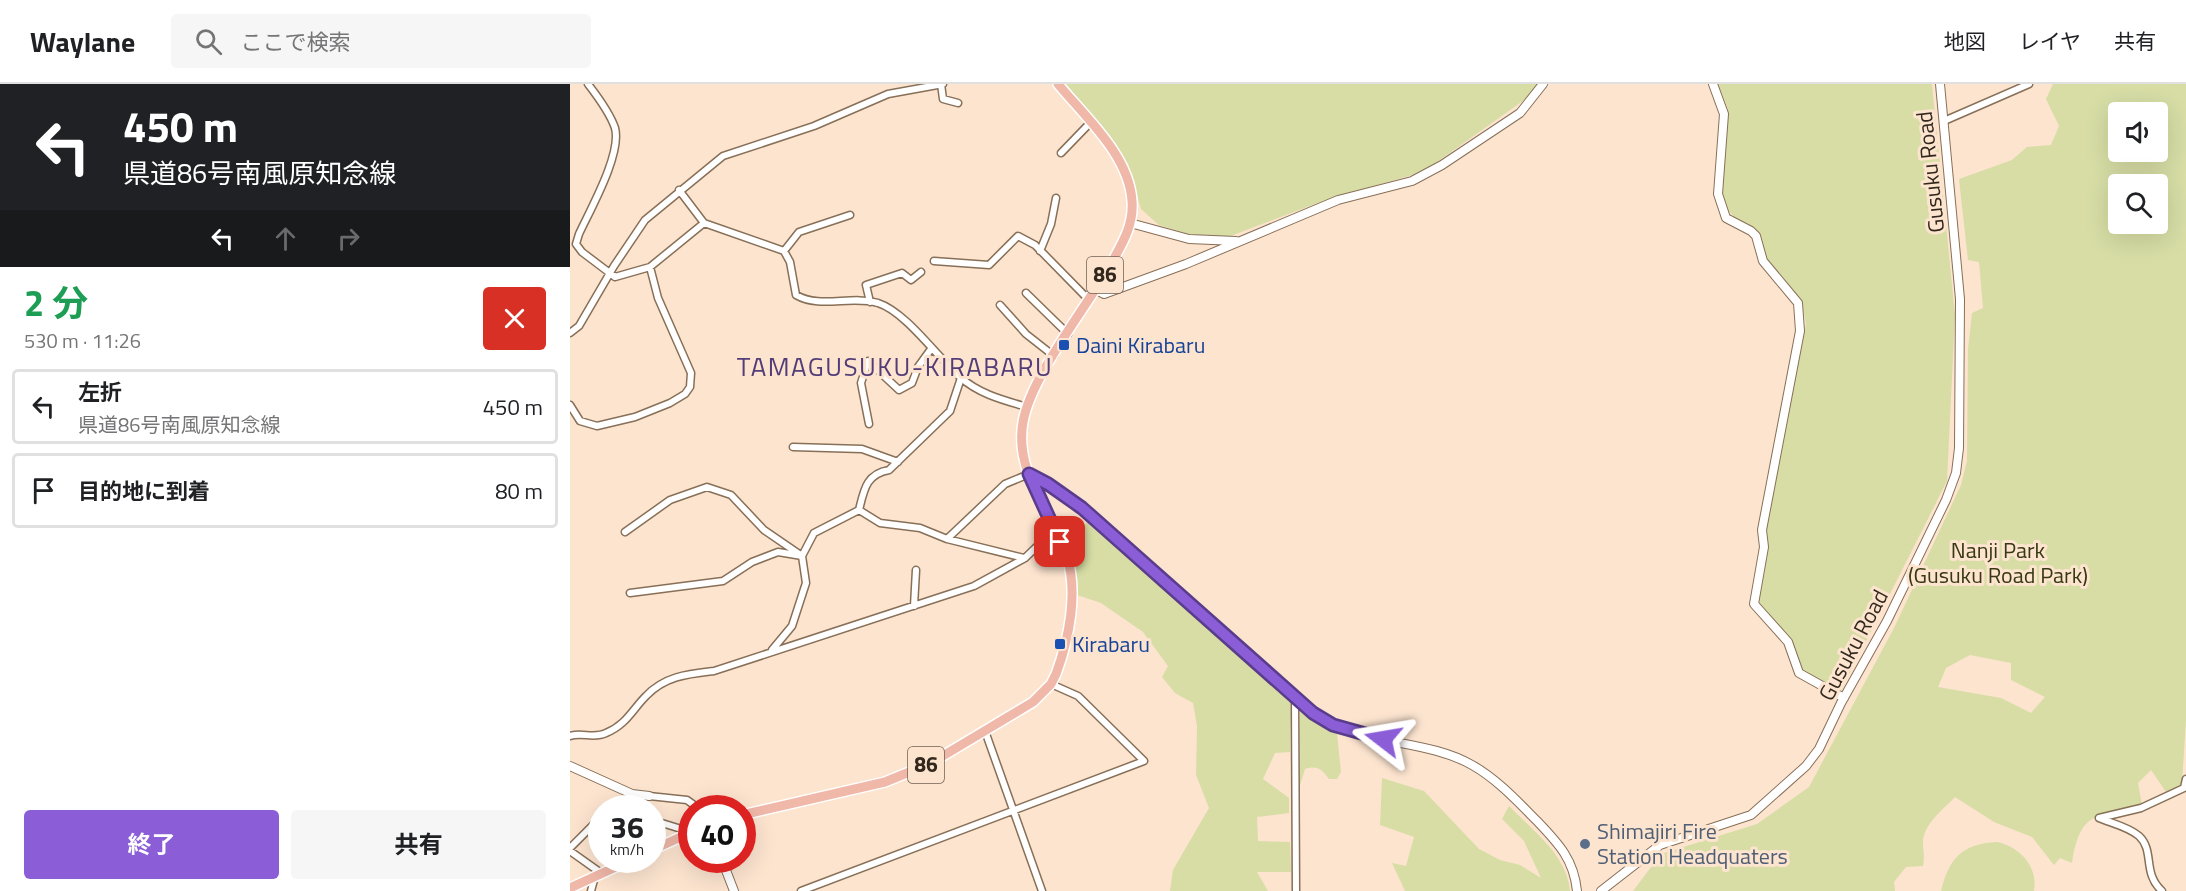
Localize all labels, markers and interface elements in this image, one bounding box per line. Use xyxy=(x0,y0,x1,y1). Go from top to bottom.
search box xyxy=(171,14,591,68)
text: Waylane xyxy=(30,20,135,63)
icon: search xyxy=(192,25,225,58)
text: ここで検索 xyxy=(240,25,350,59)
text: 地図 xyxy=(1944,25,1986,57)
text: レイヤ xyxy=(2019,25,2081,57)
text: 共有 xyxy=(2114,25,2156,57)
text: 450 m xyxy=(123,94,238,158)
map controls xyxy=(2108,102,2168,234)
button: sound xyxy=(2108,102,2168,162)
icon: left xyxy=(24,108,102,186)
street label: Gusuku Road xyxy=(1907,110,1953,234)
text: 県道86号南風原知念線 xyxy=(123,152,396,193)
button: search xyxy=(2108,174,2168,234)
icon: left xyxy=(206,222,239,255)
icon: ahead xyxy=(269,222,302,255)
icon: right xyxy=(332,222,365,255)
road number: 86 xyxy=(1087,257,1123,293)
text: 2 分 xyxy=(24,275,88,330)
button: close xyxy=(483,287,546,350)
text: 530 m · 11:26 xyxy=(24,325,141,356)
place label: Daini Kirabaru xyxy=(1076,328,1205,362)
marker: Daini Kirabaru xyxy=(1057,338,1071,352)
district label: TAMAGUSUKU-KIRABARU xyxy=(737,347,1053,386)
text: 左折 xyxy=(78,375,122,409)
icon: left xyxy=(27,390,60,423)
text: 450 m xyxy=(483,390,543,424)
text: 県道86号南風原知念線 xyxy=(78,409,280,440)
icon: arrive xyxy=(27,474,60,507)
text: 目的地に到着 xyxy=(78,474,210,508)
text: 80 m xyxy=(495,474,543,508)
pin xyxy=(1034,516,1085,567)
icon: arrive xyxy=(1043,525,1076,558)
park label: Nanji Park (Gusuku Road Park) xyxy=(1908,533,2088,592)
street label: Gusuku Road xyxy=(1809,583,1897,707)
place label: Kirabaru xyxy=(1072,627,1150,661)
marker: Kirabaru xyxy=(1053,637,1067,651)
position arrow xyxy=(1351,707,1415,771)
road number: 86 xyxy=(908,747,944,783)
speed limit sign: 40 xyxy=(678,795,756,873)
text: 36 xyxy=(610,804,644,850)
button: 終了 xyxy=(24,810,279,879)
button: 共有 xyxy=(291,810,546,879)
place label: Shimajiri Fire Station Headquaters xyxy=(1597,814,1788,873)
marker: Shimajiri Fire Station Headquaters xyxy=(1578,837,1592,851)
text: km/h xyxy=(610,838,644,861)

